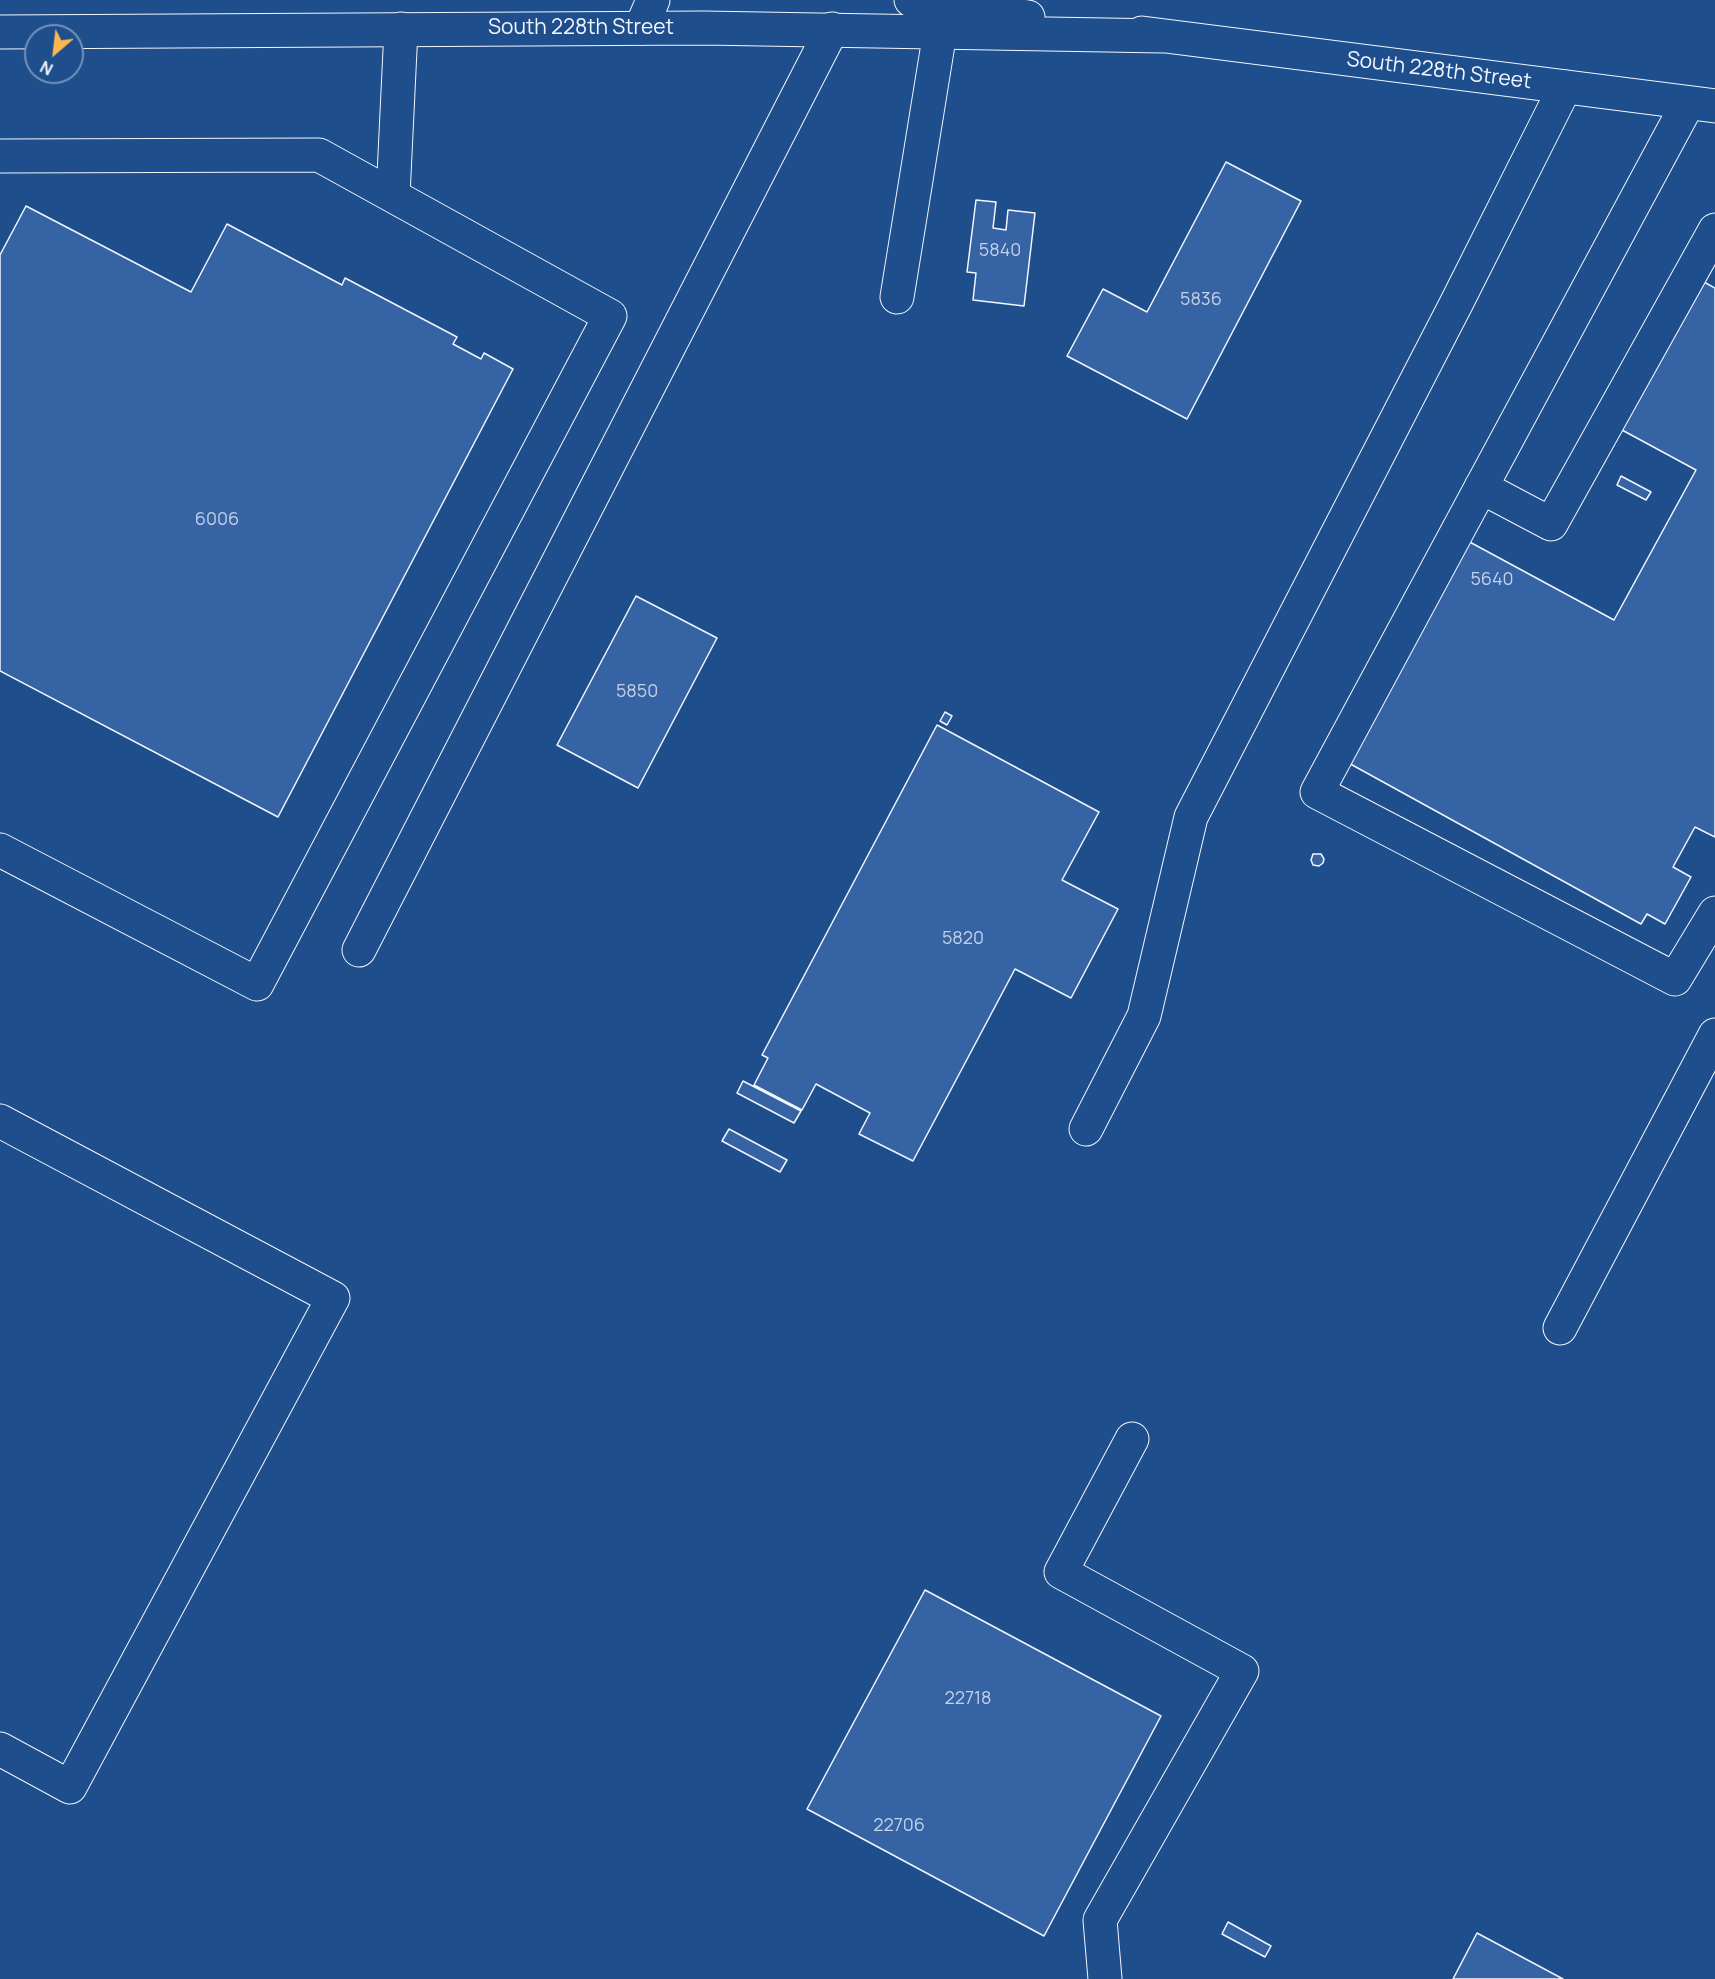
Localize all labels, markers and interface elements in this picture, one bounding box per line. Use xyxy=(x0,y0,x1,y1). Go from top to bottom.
street label: South 228th Street xyxy=(488,15,674,41)
north arrow xyxy=(24,24,84,84)
street label: South 228th Street xyxy=(1345,47,1533,95)
text: N xyxy=(36,56,57,81)
house number: 5840 xyxy=(979,240,1021,262)
house number: 5836 xyxy=(1180,289,1222,311)
house number: 6006 xyxy=(195,509,239,531)
house number: 5640 xyxy=(1470,569,1514,591)
house number: 5850 xyxy=(616,681,658,703)
house number: 5820 xyxy=(942,928,984,950)
house number: 22718 xyxy=(944,1688,992,1710)
house number: 22706 xyxy=(873,1815,925,1837)

